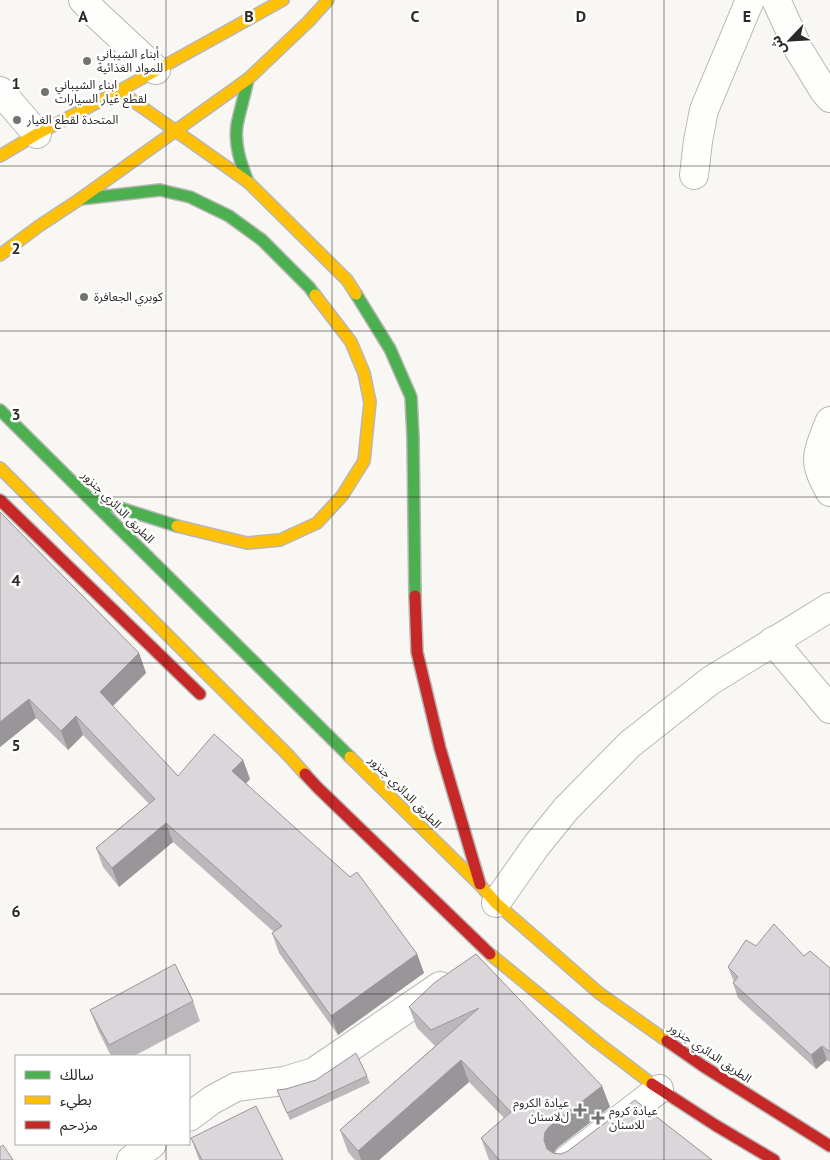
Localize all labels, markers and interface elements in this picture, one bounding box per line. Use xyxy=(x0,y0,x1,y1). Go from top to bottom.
text: A xyxy=(78,6,88,26)
text: B xyxy=(244,6,254,26)
text: C xyxy=(411,6,420,26)
text: D xyxy=(576,6,586,26)
text: E xyxy=(743,6,751,26)
north arrow xyxy=(765,15,815,65)
text: ش xyxy=(766,33,790,58)
place label: أبناء الشيباني للمواد الغذائية xyxy=(97,46,163,75)
marker: أبناء الشيباني للمواد الغذائية xyxy=(81,55,93,67)
text: 1 xyxy=(11,73,21,93)
place label: ابناء الشيباني لقطع غيار السيارات xyxy=(55,77,147,108)
marker: ابناء الشيباني لقطع غيار السيارات xyxy=(39,86,51,98)
place label: المتحدة لقطع الغيار xyxy=(26,112,118,129)
marker: المتحدة لقطع الغيار xyxy=(11,114,23,126)
text: 2 xyxy=(11,238,21,258)
place label: كوبري الجعافرة xyxy=(94,289,164,307)
marker: كوبري الجعافرة xyxy=(78,291,90,303)
text: 3 xyxy=(11,404,21,424)
street label: الطريق الدائري جنزور xyxy=(76,466,158,548)
text: 4 xyxy=(11,570,21,590)
text: 5 xyxy=(11,735,21,755)
street label: الطريق الدائري جنزور xyxy=(363,751,445,833)
text: 6 xyxy=(11,901,21,921)
street label: الطريق الدائري جنزور xyxy=(664,1019,755,1088)
legend xyxy=(15,1055,190,1145)
text: سالك xyxy=(60,1065,94,1084)
text: بطيء xyxy=(60,1090,92,1111)
place label: عيادة الكروم لﻻسنان xyxy=(513,1095,569,1124)
marker: عيادة الكروم لﻻسنان xyxy=(573,1103,587,1117)
place label: عيادة كروم للاسنان xyxy=(609,1103,658,1132)
marker: عيادة كروم للاسنان xyxy=(591,1111,605,1125)
text: مزدحم xyxy=(60,1115,98,1136)

